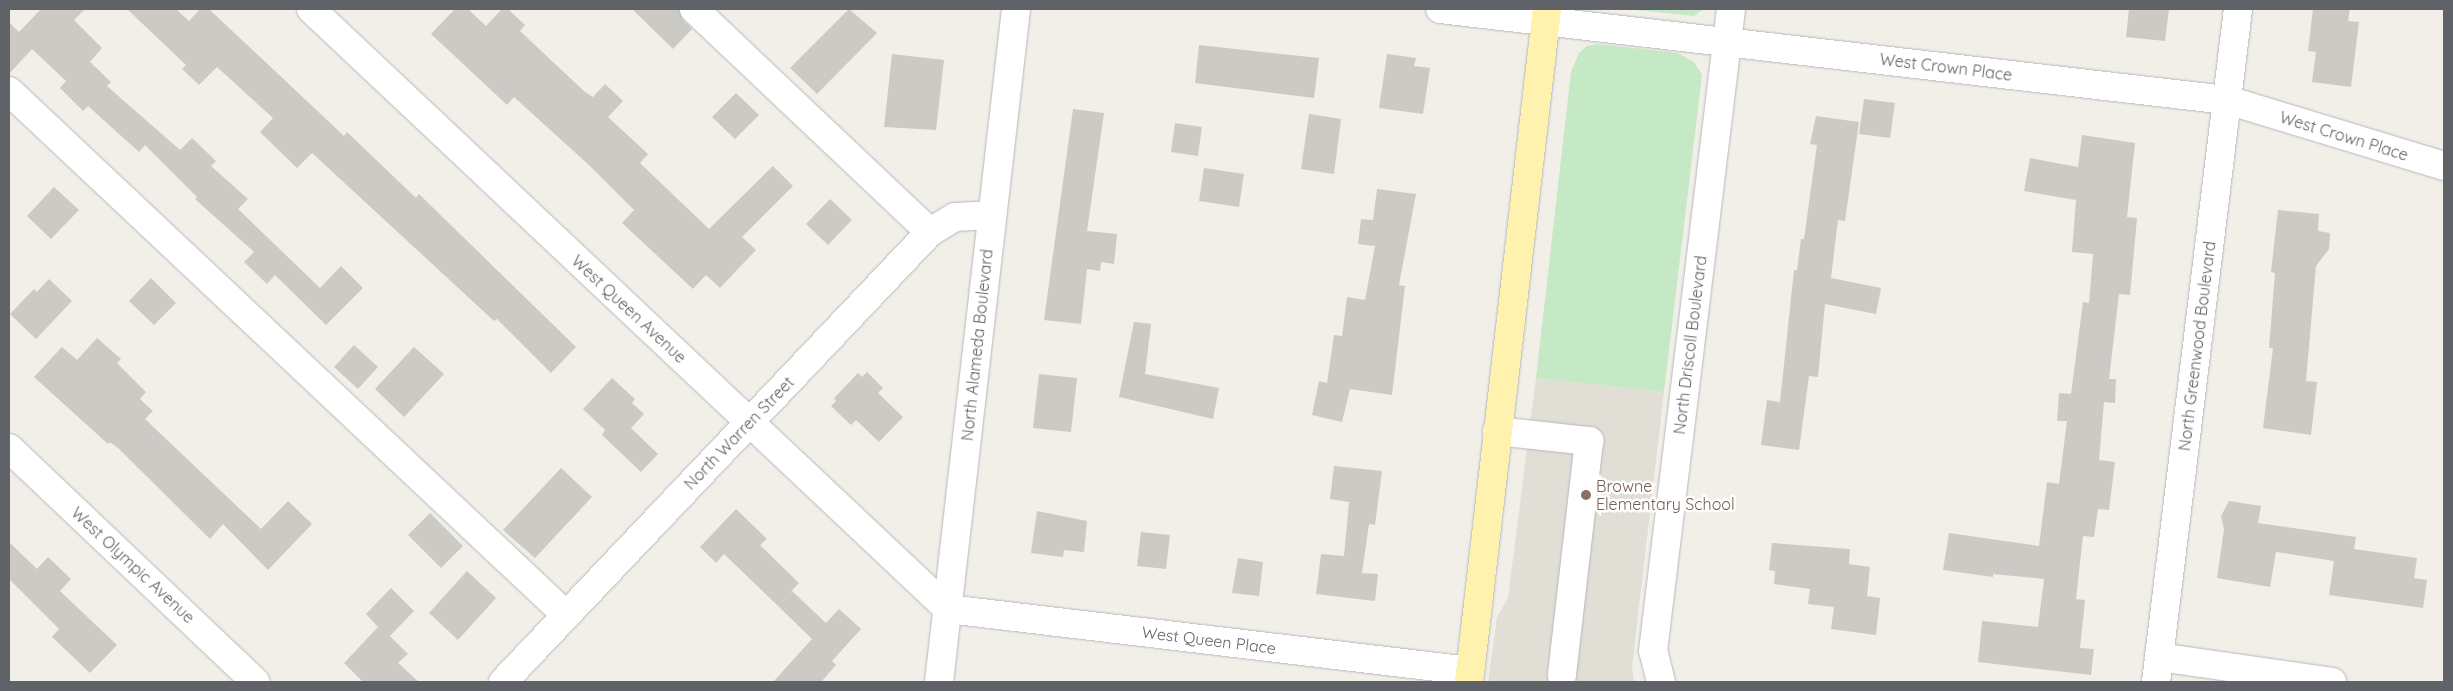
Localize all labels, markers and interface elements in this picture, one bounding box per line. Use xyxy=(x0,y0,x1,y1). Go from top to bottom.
street label: West Crown Place xyxy=(1879,49,2013,85)
street label: West Crown Place xyxy=(2277,107,2411,165)
street label: North Greenwood Boulevard xyxy=(2175,240,2219,452)
street label: North Alameda Boulevard xyxy=(957,248,997,442)
street label: West Queen Avenue xyxy=(568,251,690,367)
street label: North Driscoll Boulevard xyxy=(1670,255,1710,435)
street label: North Warren Street xyxy=(680,372,798,494)
place label: Browne Elementary School xyxy=(1596,476,1735,514)
marker: Browne Elementary School xyxy=(1580,489,1592,501)
street label: West Olympic Avenue xyxy=(67,503,199,627)
street label: West Queen Place xyxy=(1141,622,1277,658)

